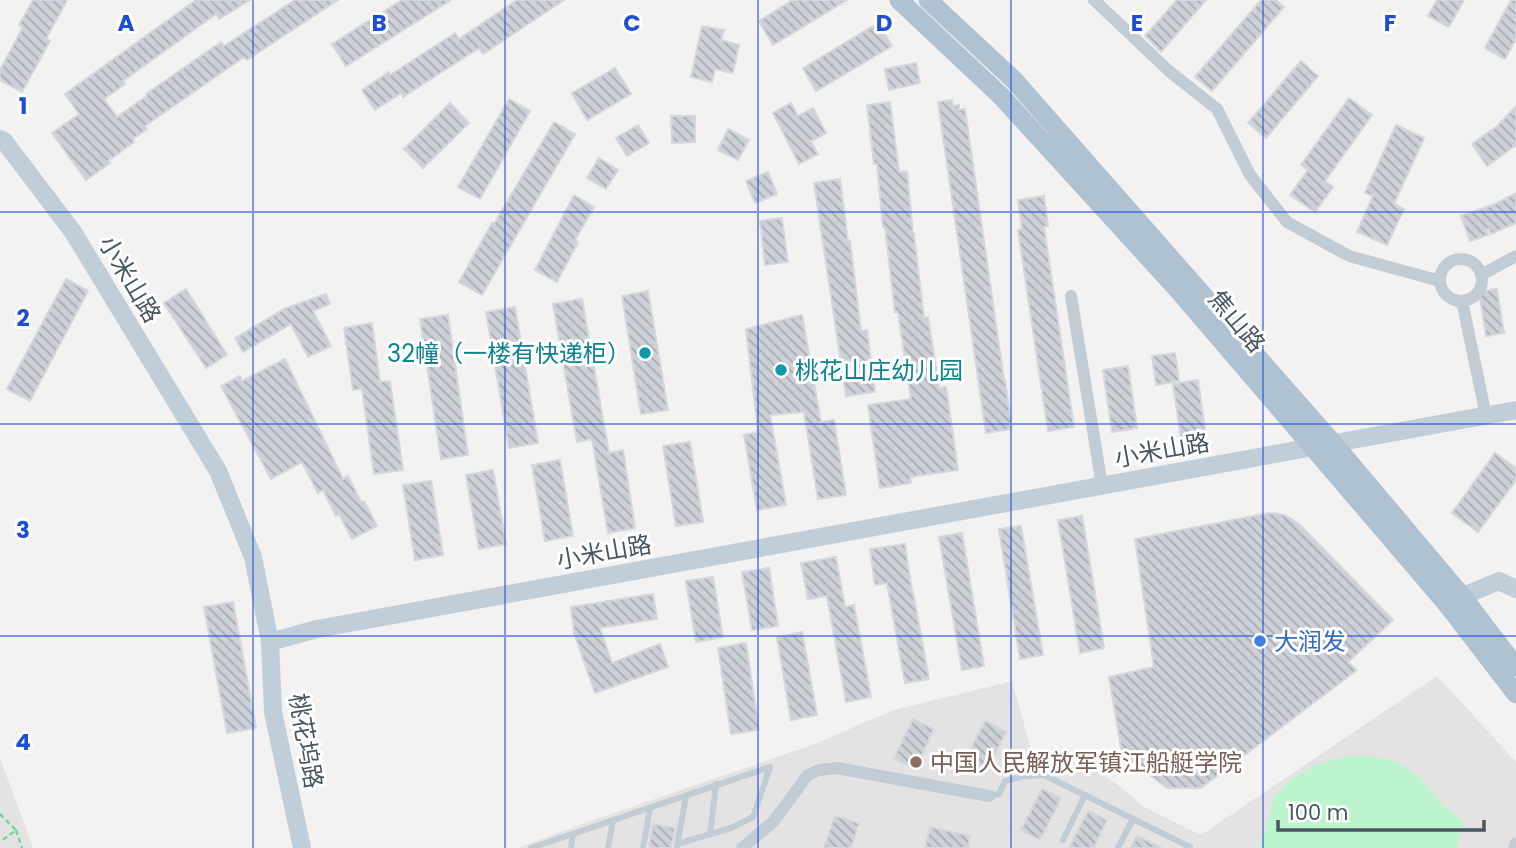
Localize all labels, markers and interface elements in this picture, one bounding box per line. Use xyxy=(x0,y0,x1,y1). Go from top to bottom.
text: A xyxy=(118,7,135,39)
text: B xyxy=(371,7,387,39)
text: C xyxy=(623,7,641,39)
text: D xyxy=(876,7,892,39)
text: E xyxy=(1131,7,1143,39)
text: F xyxy=(1384,7,1396,39)
text: 1 xyxy=(19,90,27,122)
street label: 小米山路 xyxy=(91,229,169,329)
street label: 焦山路 xyxy=(1201,283,1273,359)
text: 2 xyxy=(16,302,30,334)
place label: 32幢（一楼有快递柜） xyxy=(387,337,631,370)
marker: 32幢（一楼有快递柜） xyxy=(637,345,653,361)
place label: 桃花山庄幼儿园 xyxy=(795,354,963,387)
marker: 桃花山庄幼儿园 xyxy=(773,362,789,378)
street label: 小米山路 xyxy=(1112,425,1212,475)
text: 3 xyxy=(16,514,30,546)
street label: 小米山路 xyxy=(554,527,654,577)
place label: 大润发 xyxy=(1274,625,1346,658)
marker: 大润发 xyxy=(1252,633,1268,649)
street label: 桃花坞路 xyxy=(281,691,331,791)
text: 4 xyxy=(15,726,31,758)
place label: 中国人民解放军镇江船艇学院 xyxy=(930,746,1242,779)
marker: 中国人民解放军镇江船艇学院 xyxy=(908,754,924,770)
scale bar xyxy=(1278,788,1484,832)
text: 100 m xyxy=(1288,798,1348,827)

